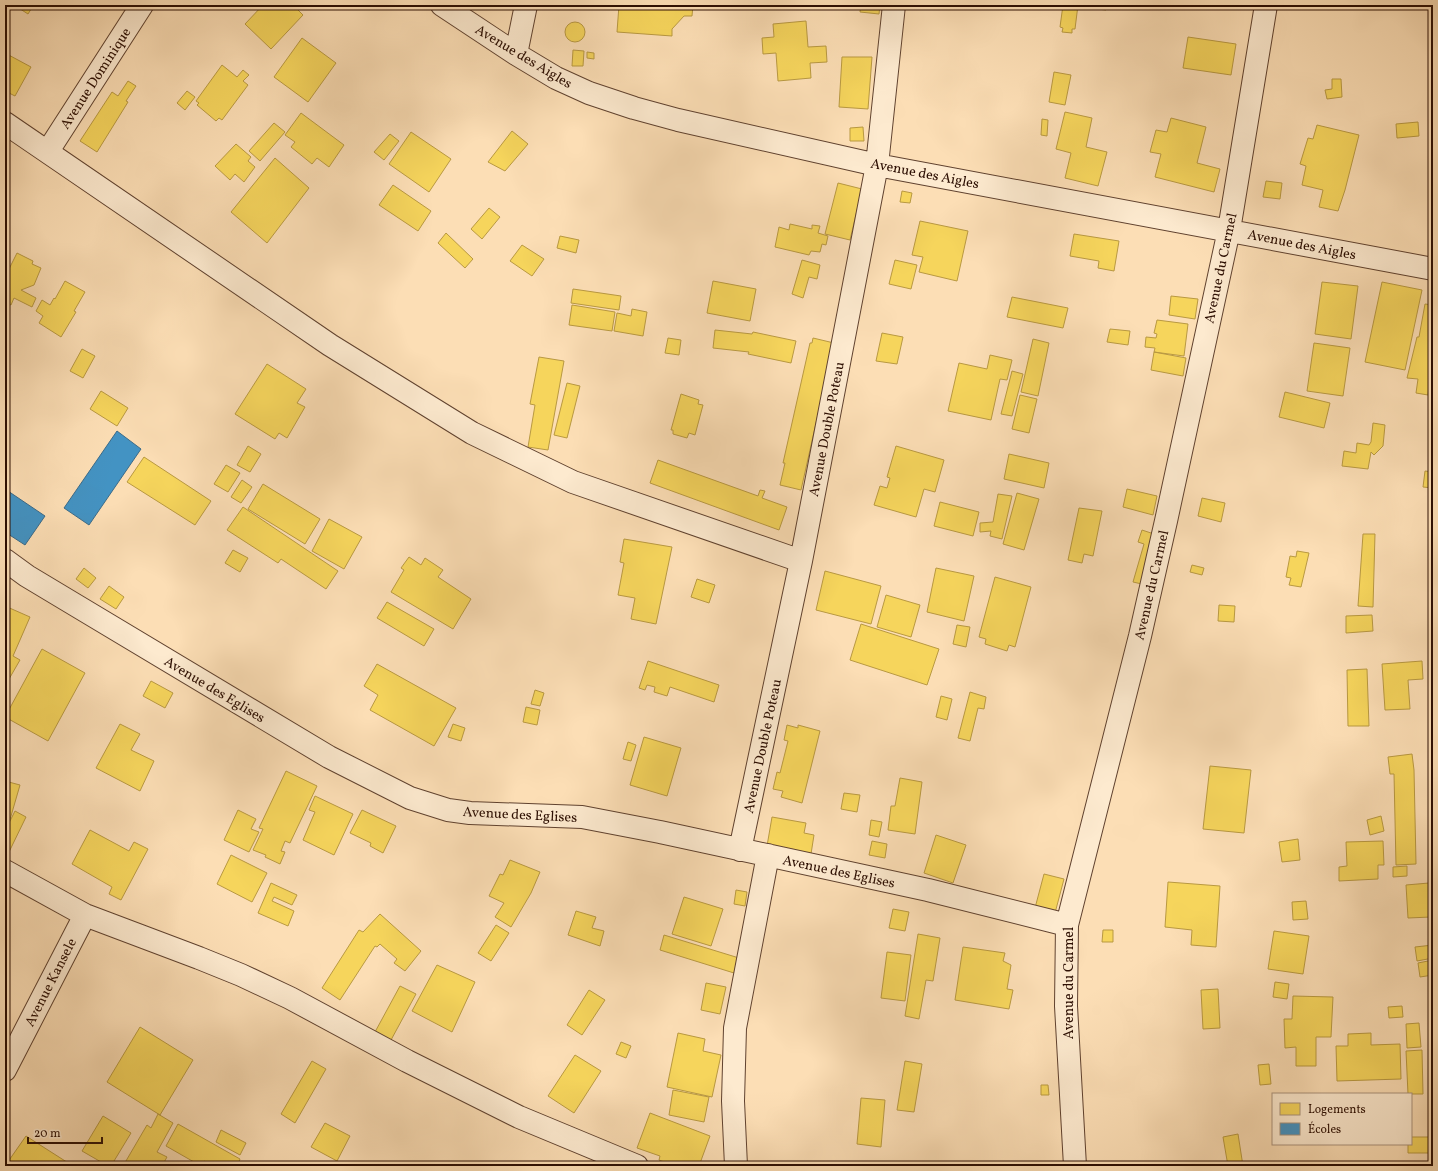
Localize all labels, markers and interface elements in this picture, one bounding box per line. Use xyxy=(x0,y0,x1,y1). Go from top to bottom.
street label: Avenue des Aigles xyxy=(471,21,575,94)
street label: Avenue Dominique xyxy=(56,24,136,133)
street label: Avenue des Aigles xyxy=(869,155,981,194)
street label: Avenue du Carmel xyxy=(1200,211,1242,325)
street label: Avenue des Aigles xyxy=(1246,226,1358,265)
street label: Avenue Double Poteau xyxy=(805,360,850,498)
street label: Avenue du Carmel xyxy=(1131,528,1174,642)
street label: Avenue des Eglises xyxy=(160,653,268,728)
street label: Avenue Double Poteau xyxy=(740,677,787,815)
street label: Avenue des Eglises xyxy=(462,803,578,828)
street label: Avenue des Eglises xyxy=(781,851,897,894)
street label: Avenue du Carmel xyxy=(1060,927,1079,1039)
street label: Avenue Kansele xyxy=(21,935,82,1030)
legend xyxy=(1272,1093,1412,1145)
text: Logements xyxy=(1308,1102,1366,1118)
scale bar xyxy=(28,1119,102,1145)
text: Écoles xyxy=(1308,1121,1341,1138)
text: 20 m xyxy=(34,1126,61,1142)

